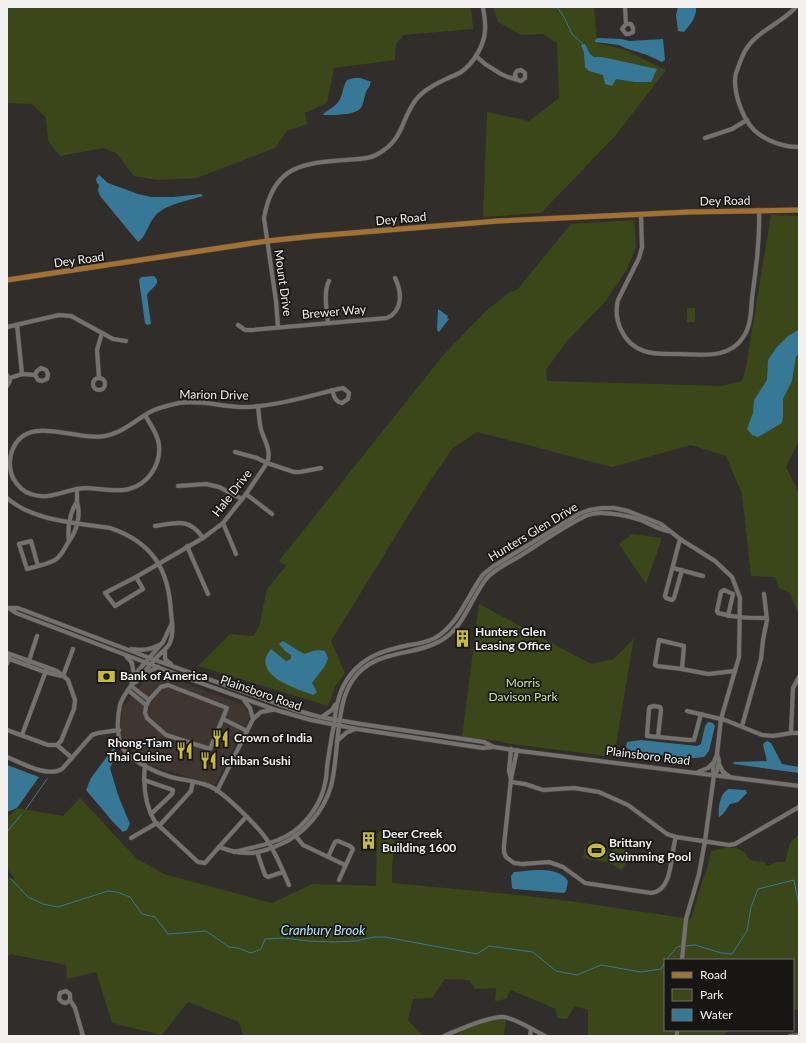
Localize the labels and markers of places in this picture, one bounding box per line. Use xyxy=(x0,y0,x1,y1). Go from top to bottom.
place label: Hunters Glen Leasing Office xyxy=(475,624,551,653)
building icon: Hunters Glen Leasing Office xyxy=(452,629,472,649)
bank icon: Bank of America xyxy=(97,666,117,686)
place label: Bank of America xyxy=(120,668,208,683)
restaurant icon: Crown of India xyxy=(211,728,231,748)
place label: Crown of India xyxy=(234,730,312,745)
place label: Rhong-Tiam Thai Cuisine xyxy=(107,735,173,764)
restaurant icon: Rhong-Tiam Thai Cuisine xyxy=(175,740,195,760)
restaurant icon: Ichiban Sushi xyxy=(198,751,218,771)
place label: Ichiban Sushi xyxy=(221,753,291,768)
place label: Deer Creek Building 1600 xyxy=(382,826,456,855)
building icon: Deer Creek Building 1600 xyxy=(359,831,379,851)
place label: Brittany Swimming Pool xyxy=(609,835,691,864)
sports icon: Brittany Swimming Pool xyxy=(586,840,606,860)

